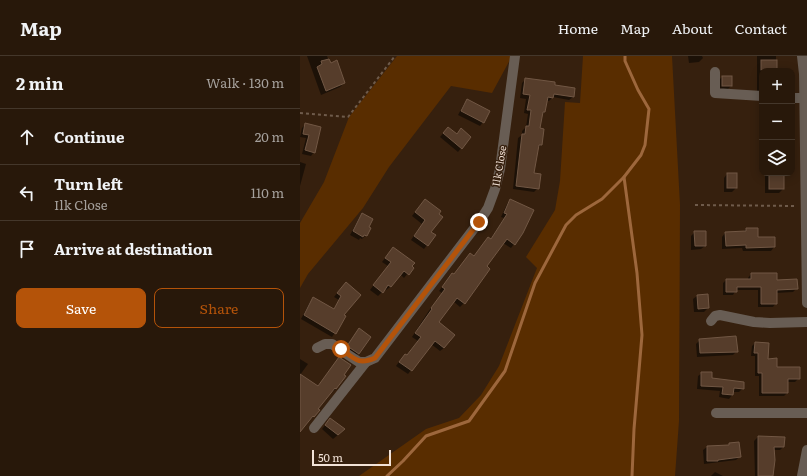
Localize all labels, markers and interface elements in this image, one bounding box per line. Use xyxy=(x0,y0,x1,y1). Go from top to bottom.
text: Map xyxy=(20,14,62,42)
text: Home xyxy=(558,18,598,38)
text: Map xyxy=(620,18,650,38)
text: About xyxy=(672,18,713,38)
text: Contact xyxy=(735,18,787,38)
map controls xyxy=(759,68,795,176)
button: + xyxy=(759,68,795,104)
text: 2 min xyxy=(16,70,64,95)
text: Walk · 130 m xyxy=(206,73,284,92)
button: − xyxy=(759,104,795,140)
text: Continue xyxy=(54,125,124,148)
icon: ahead xyxy=(16,126,38,148)
text: 20 m xyxy=(255,127,284,146)
button: layers xyxy=(759,140,795,176)
street label: Ilk Close xyxy=(488,144,509,187)
text: Turn left xyxy=(54,172,123,195)
icon: left xyxy=(16,182,38,204)
text: 110 m xyxy=(251,183,284,202)
text: Ilk Close xyxy=(54,195,107,214)
route end xyxy=(470,213,488,231)
text: Arrive at destination xyxy=(54,237,213,260)
icon: arrive xyxy=(16,238,38,260)
button: Save xyxy=(16,288,146,328)
button: Share xyxy=(154,288,284,328)
route start xyxy=(332,340,350,358)
scale bar xyxy=(312,448,391,467)
text: 50 m xyxy=(318,449,343,465)

